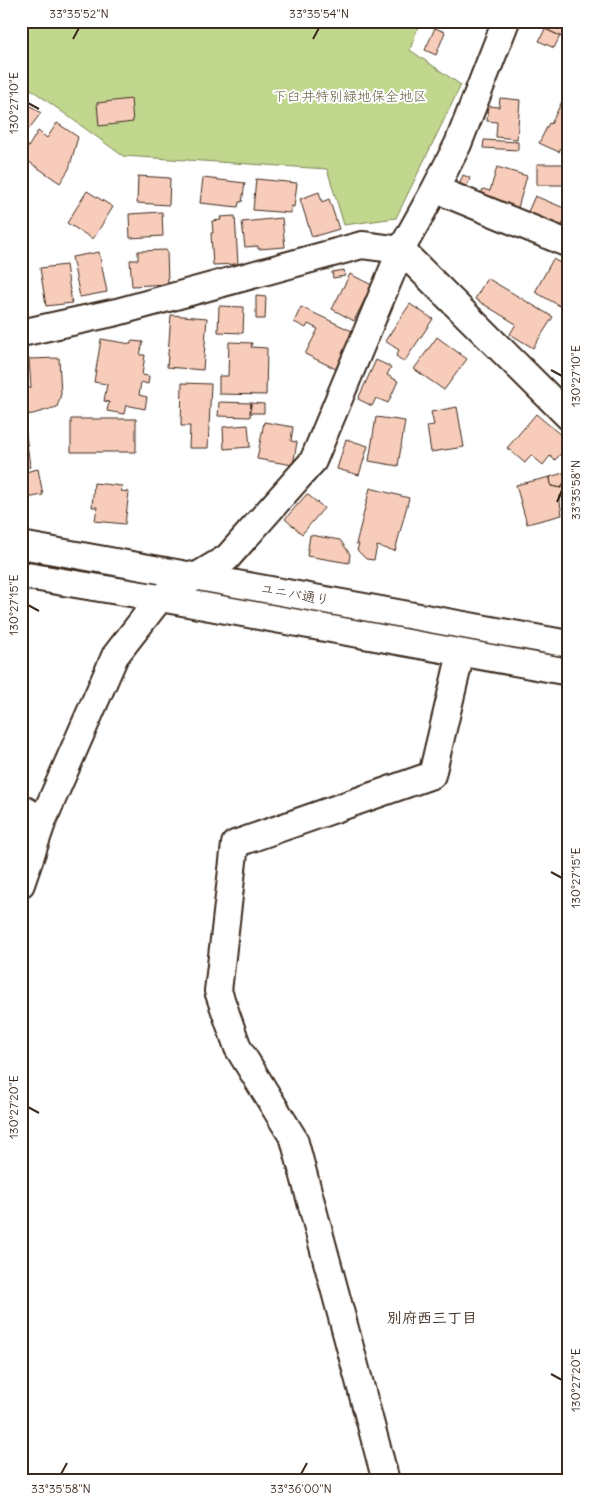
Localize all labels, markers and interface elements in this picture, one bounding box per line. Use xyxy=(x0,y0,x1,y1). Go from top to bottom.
text: 33°35'52"N xyxy=(49,6,109,21)
text: 33°35'54"N xyxy=(289,6,349,21)
text: 130°27'10"E xyxy=(6,72,21,134)
park label: 下臼井特別緑地保全地区 xyxy=(273,87,427,105)
text: 130°27'10"E xyxy=(568,345,583,407)
text: 33°35'58"N xyxy=(568,460,583,520)
text: 130°27'15"E xyxy=(6,574,21,636)
street label: ユニバ通り xyxy=(259,579,331,609)
text: 130°27'15"E xyxy=(568,847,583,909)
text: 130°27'20"E xyxy=(6,1075,21,1139)
district label: 別府西三丁目 xyxy=(387,1308,477,1327)
text: 130°27'20"E xyxy=(568,1348,583,1412)
text: 33°35'58"N xyxy=(31,1481,91,1496)
text: 33°36'00"N xyxy=(270,1481,332,1496)

